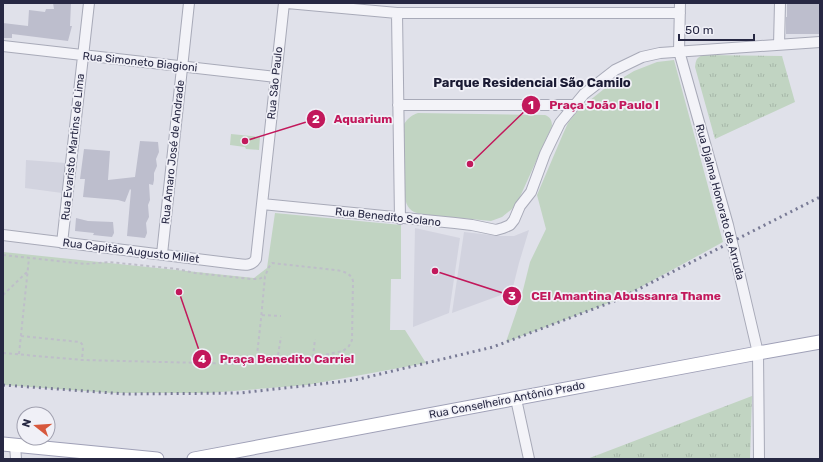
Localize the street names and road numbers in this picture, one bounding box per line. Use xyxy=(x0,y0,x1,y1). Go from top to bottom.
street label: Rua São Paulo xyxy=(265,46,285,120)
street label: Rua Simoneto Biagioni xyxy=(82,50,198,74)
street label: Rua Evaristo Martins de Lima xyxy=(59,73,87,221)
street label: Rua Amaro José de Andrade xyxy=(159,79,187,225)
street label: Rua Djalma Honorato de Arruda xyxy=(693,123,747,281)
street label: Rua Benedito Solano xyxy=(334,205,442,229)
street label: Rua Capitão Augusto Millet xyxy=(62,236,201,266)
street label: Rua Conselheiro Antônio Prado xyxy=(428,378,586,422)

